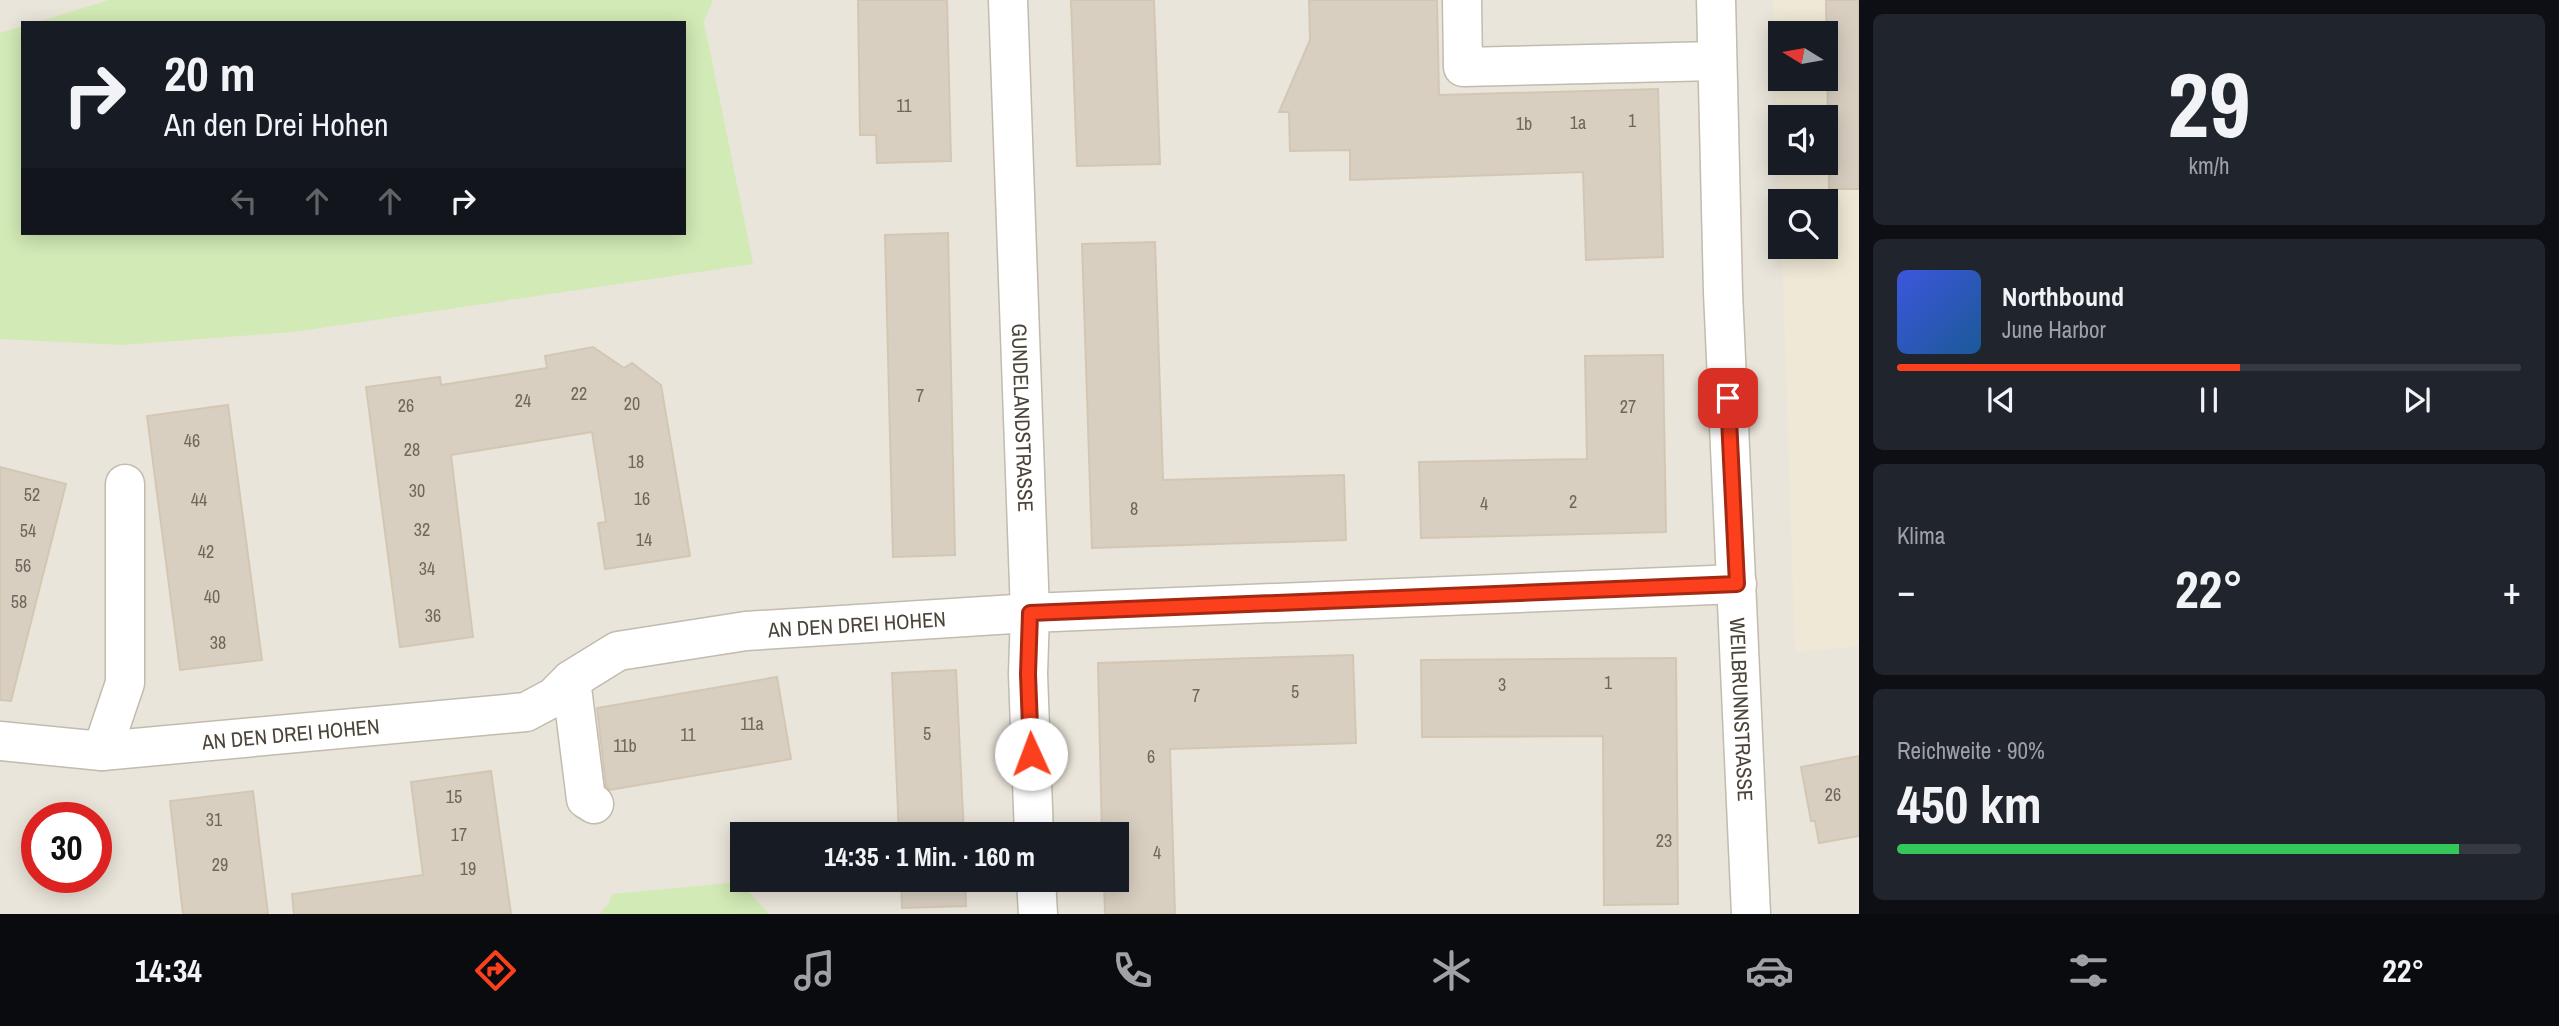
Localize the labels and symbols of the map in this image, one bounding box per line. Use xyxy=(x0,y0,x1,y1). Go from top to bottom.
north arrow xyxy=(1768,21,1838,91)
house number: 11 xyxy=(896,93,912,118)
house number: 1 xyxy=(1628,108,1637,133)
house number: 1a xyxy=(1570,110,1586,135)
house number: 1b xyxy=(1516,111,1532,136)
street label: GUNDELANDSTRASSE xyxy=(1005,323,1041,513)
pin xyxy=(1698,368,1758,428)
house number: 22 xyxy=(571,381,587,406)
house number: 7 xyxy=(916,383,924,408)
house number: 24 xyxy=(515,388,531,413)
house number: 20 xyxy=(624,391,640,416)
house number: 26 xyxy=(398,393,414,418)
house number: 27 xyxy=(1620,394,1636,419)
house number: 46 xyxy=(184,428,200,453)
house number: 28 xyxy=(404,437,420,462)
house number: 18 xyxy=(628,449,644,474)
house number: 30 xyxy=(409,478,425,503)
house number: 52 xyxy=(24,482,40,507)
house number: 16 xyxy=(634,486,650,511)
house number: 44 xyxy=(191,487,207,512)
house number: 2 xyxy=(1569,489,1577,514)
house number: 4 xyxy=(1480,491,1488,516)
house number: 8 xyxy=(1130,496,1138,521)
house number: 32 xyxy=(414,517,430,542)
house number: 54 xyxy=(20,518,36,543)
house number: 14 xyxy=(636,527,652,552)
house number: 42 xyxy=(198,539,214,564)
house number: 56 xyxy=(15,553,31,578)
house number: 34 xyxy=(419,556,435,581)
house number: 40 xyxy=(204,584,220,609)
house number: 58 xyxy=(11,589,27,614)
house number: 36 xyxy=(425,603,441,628)
street label: AN DEN DREI HOHEN xyxy=(766,604,947,644)
street label: WEILBRUNNSTRASSE xyxy=(1723,617,1760,802)
house number: 38 xyxy=(210,630,226,655)
house number: 1 xyxy=(1604,670,1613,695)
house number: 3 xyxy=(1498,672,1506,697)
house number: 5 xyxy=(1291,679,1299,704)
house number: 7 xyxy=(1192,683,1200,708)
street label: AN DEN DREI HOHEN xyxy=(200,711,381,756)
house number: 11a xyxy=(740,711,764,736)
position arrow xyxy=(994,717,1068,791)
house number: 5 xyxy=(923,721,931,746)
house number: 11 xyxy=(680,722,696,747)
house number: 11b xyxy=(613,733,637,758)
house number: 6 xyxy=(1147,744,1155,769)
house number: 26 xyxy=(1825,782,1841,807)
house number: 15 xyxy=(446,784,462,809)
speed limit sign: 30 xyxy=(21,802,112,893)
house number: 31 xyxy=(206,807,223,832)
house number: 17 xyxy=(451,822,467,847)
house number: 23 xyxy=(1656,828,1672,853)
house number: 4 xyxy=(1153,840,1161,865)
house number: 29 xyxy=(212,852,228,877)
house number: 19 xyxy=(460,856,476,881)

